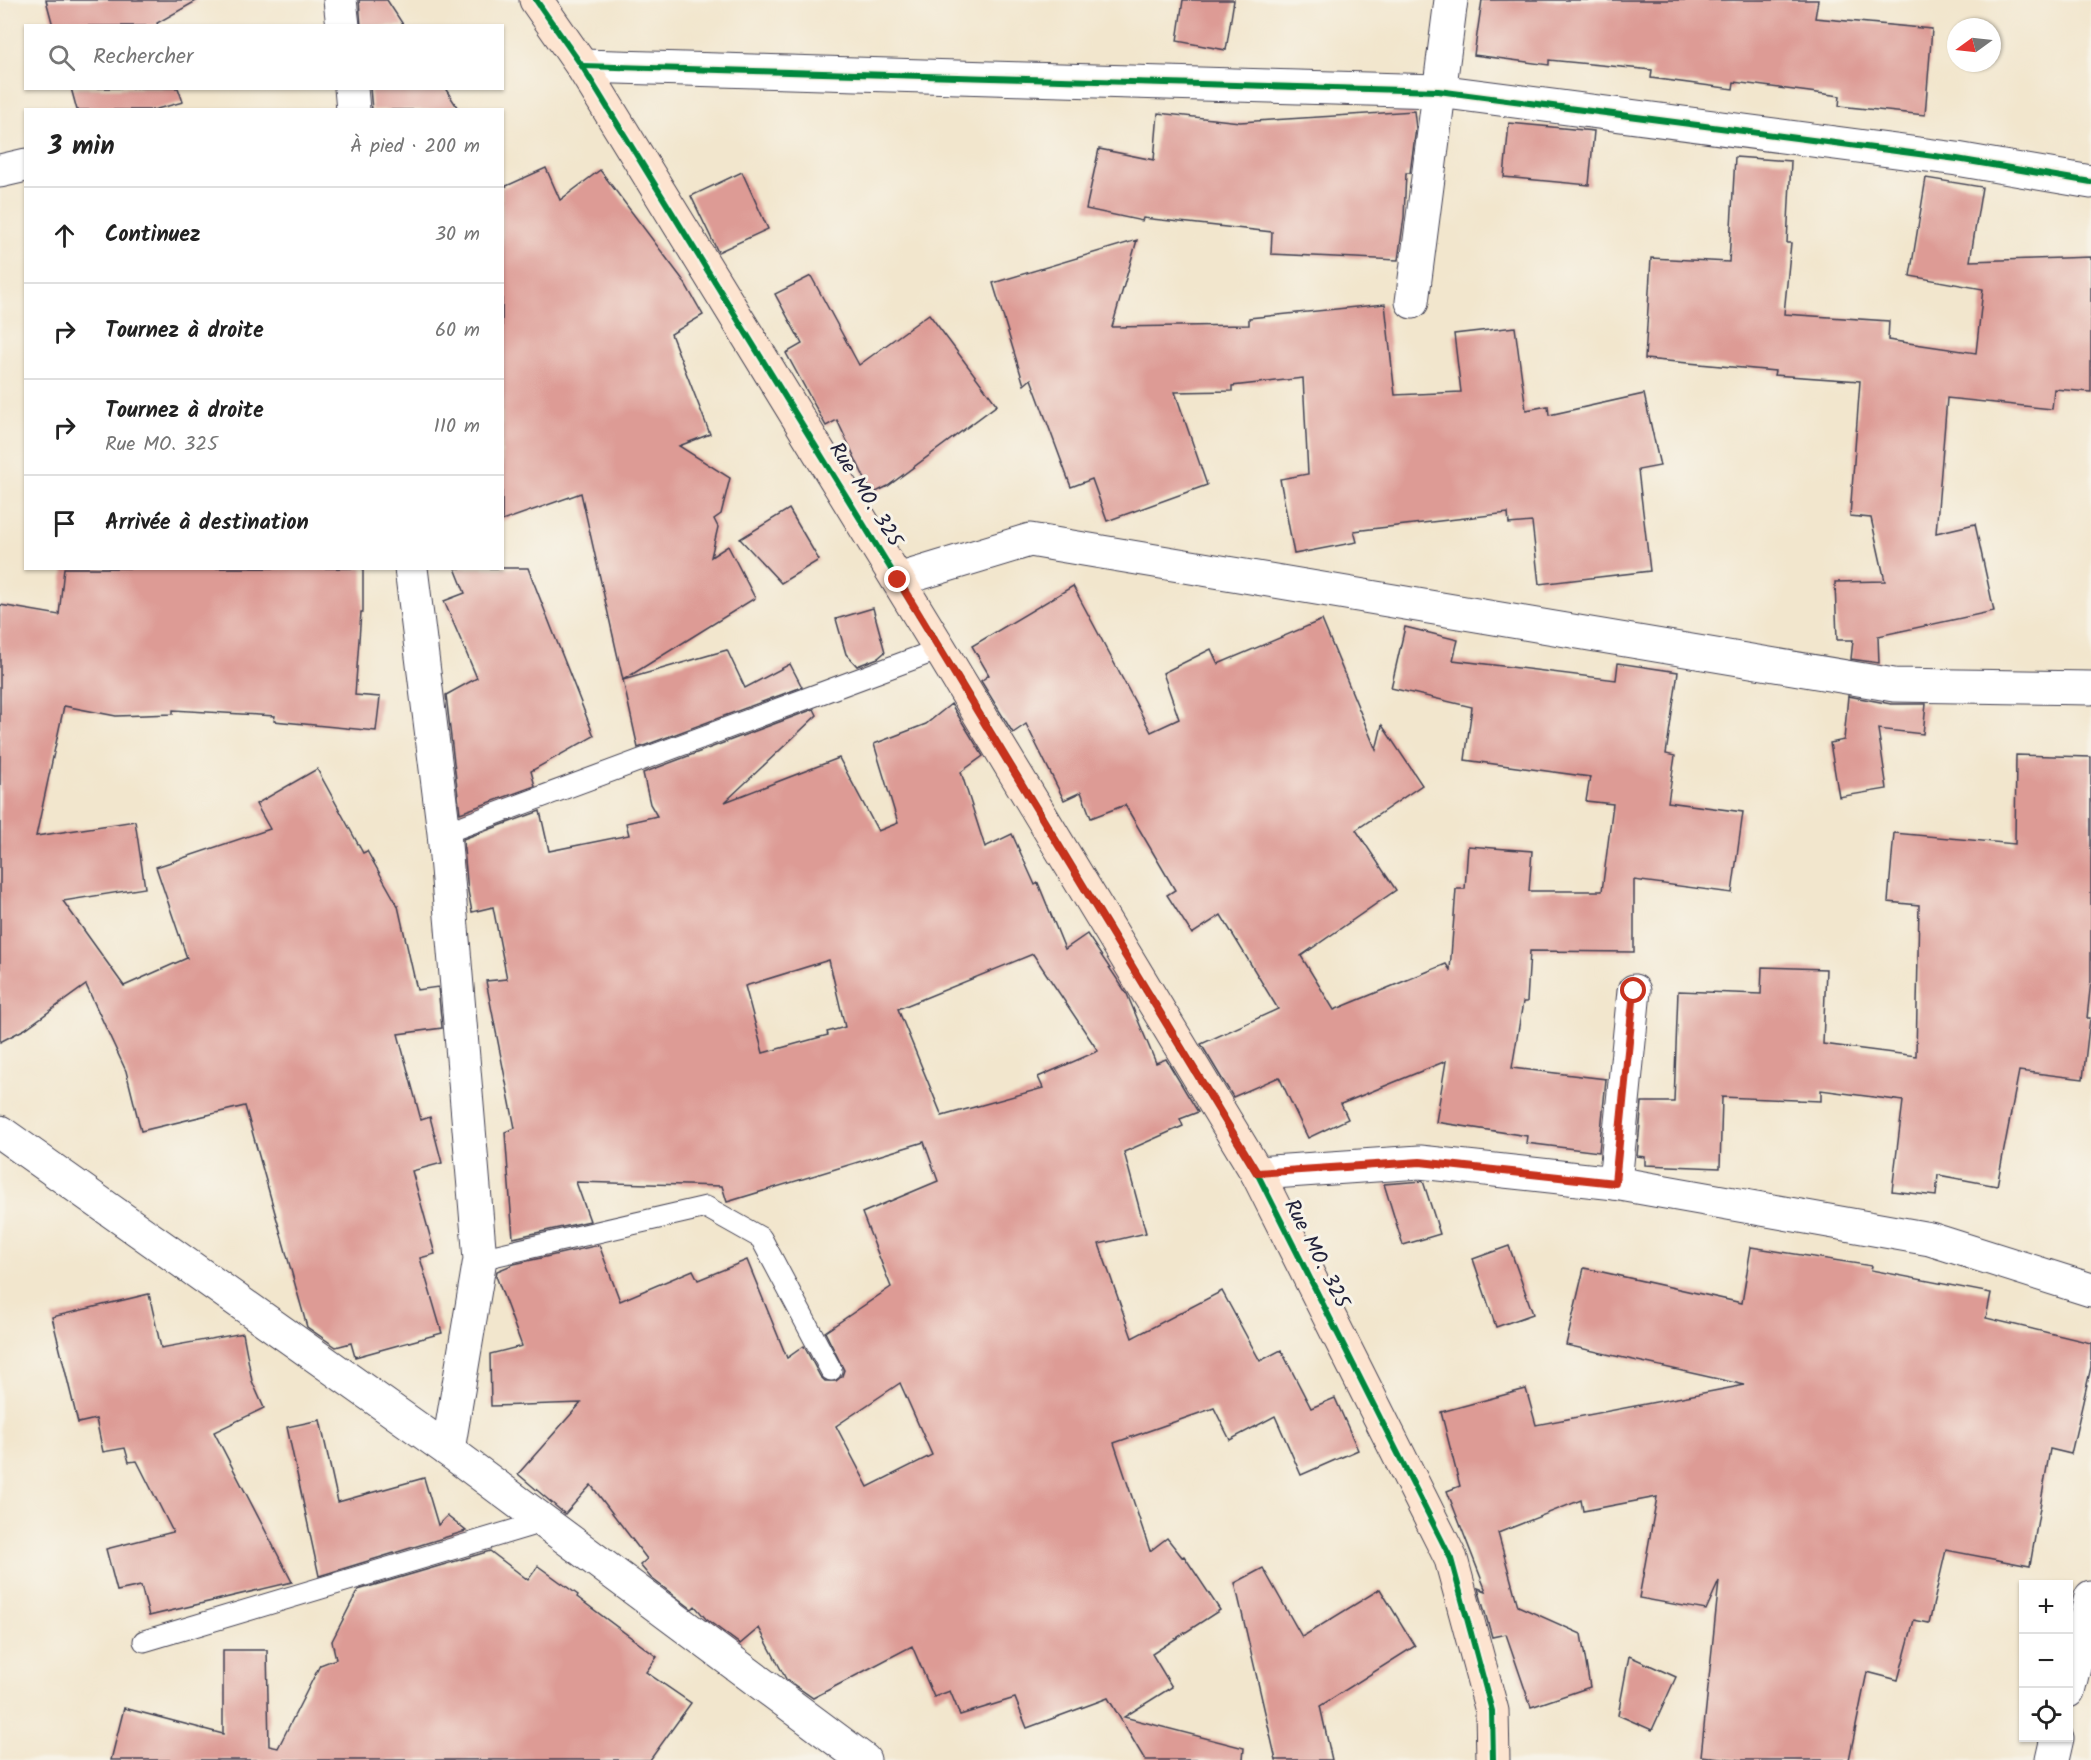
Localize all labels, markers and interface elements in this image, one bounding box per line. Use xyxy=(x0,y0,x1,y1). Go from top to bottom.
north arrow xyxy=(1947,18,2001,72)
search box xyxy=(24,24,504,90)
text: Rechercher xyxy=(93,40,193,75)
icon: search xyxy=(45,41,78,74)
text: 3 min xyxy=(48,126,115,168)
text: À pied · 200 m xyxy=(350,131,480,163)
text: Continuez xyxy=(105,218,201,253)
icon: ahead xyxy=(48,219,81,252)
text: 30 m xyxy=(435,219,480,251)
text: Tournez à droite xyxy=(105,314,264,349)
icon: right xyxy=(48,315,81,348)
text: 60 m xyxy=(435,315,480,347)
text: Tournez à droite xyxy=(105,394,264,429)
icon: right xyxy=(48,411,81,444)
text: 110 m xyxy=(434,411,480,443)
text: Rue MO. 325 xyxy=(105,429,218,461)
street label: Rue MO. 325 xyxy=(820,436,911,555)
text: Arrivée à destination xyxy=(105,506,309,541)
icon: arrive xyxy=(48,507,81,540)
route end xyxy=(884,566,910,592)
route start xyxy=(1620,977,1646,1003)
street label: Rue MO. 325 xyxy=(1274,1194,1358,1316)
map controls xyxy=(2019,1580,2073,1742)
button: + xyxy=(2019,1580,2073,1634)
button: − xyxy=(2019,1634,2073,1688)
button: locate xyxy=(2019,1688,2073,1742)

